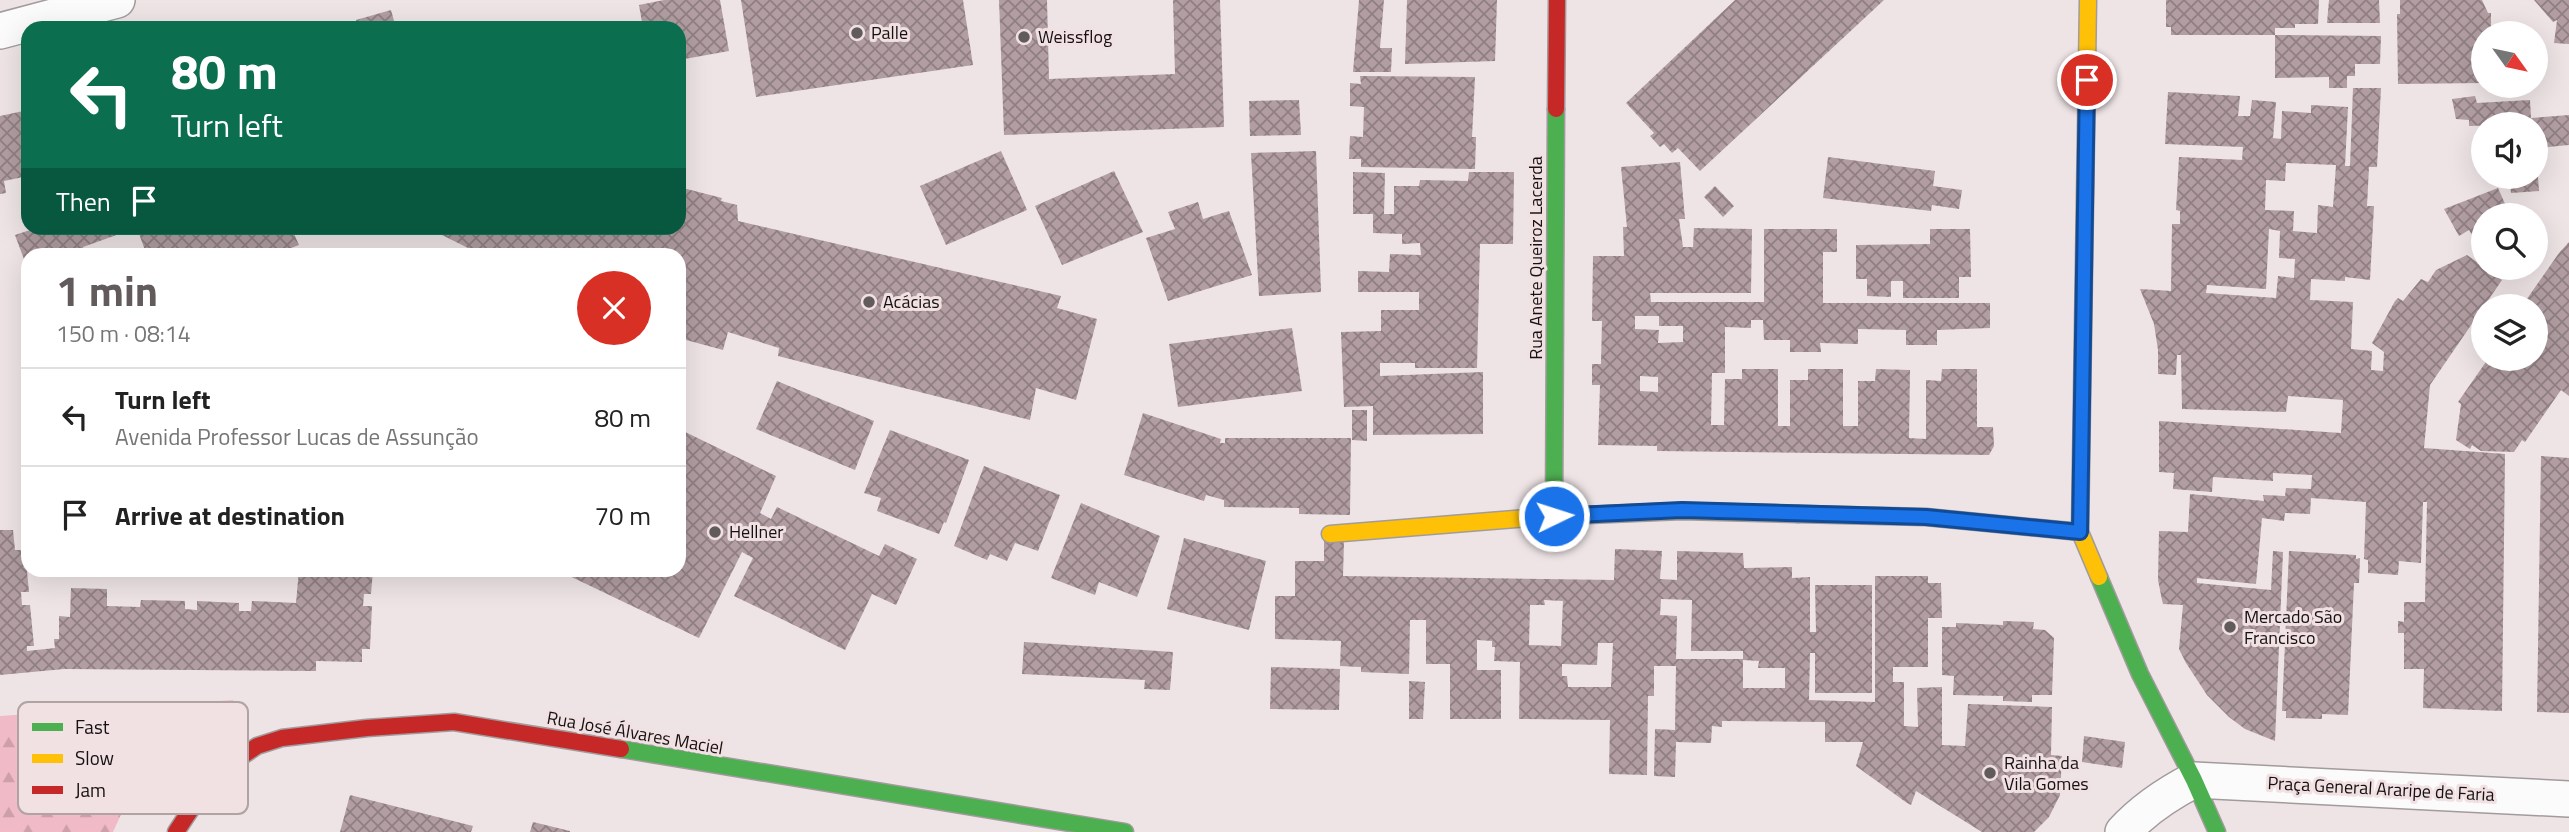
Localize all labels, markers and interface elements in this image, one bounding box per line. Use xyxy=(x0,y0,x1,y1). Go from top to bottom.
place label: Palle xyxy=(871,19,908,46)
north arrow xyxy=(2471,21,2548,98)
map controls xyxy=(2471,21,2548,371)
place label: Weissflog xyxy=(1038,23,1112,50)
marker: Palle xyxy=(849,25,865,41)
marker: Weissflog xyxy=(1016,29,1032,45)
text: 80 m xyxy=(171,33,278,108)
icon: left xyxy=(56,49,147,140)
pin xyxy=(2057,50,2117,110)
icon: arrive xyxy=(2068,61,2106,99)
text: Turn left xyxy=(171,101,283,149)
button: sound xyxy=(2471,112,2548,189)
street label: Rua Anete Queiroz Lacerda xyxy=(1522,156,1549,360)
text: Then xyxy=(56,182,111,221)
icon: arrive xyxy=(125,182,163,220)
button: search xyxy=(2471,203,2548,280)
text: 1 min xyxy=(56,258,158,322)
button: close xyxy=(577,271,651,345)
place label: Acácias xyxy=(883,288,940,315)
marker: Acácias xyxy=(861,294,877,310)
button: layers xyxy=(2471,294,2548,371)
text: 150 m · 08:14 xyxy=(56,316,191,351)
text: Turn left xyxy=(115,380,210,419)
icon: left xyxy=(56,398,94,436)
text: 80 m xyxy=(594,398,651,437)
text: Avenida Professor Lucas de Assunção xyxy=(115,419,479,454)
position arrow xyxy=(1517,479,1591,553)
icon: arrive xyxy=(56,496,94,534)
text: Arrive at destination xyxy=(115,496,345,535)
text: 70 m xyxy=(594,496,651,535)
place label: Hellner xyxy=(729,518,783,545)
marker: Hellner xyxy=(707,524,723,540)
place label: Mercado São Francisco xyxy=(2244,603,2342,651)
marker: Mercado São Francisco xyxy=(2222,619,2238,635)
legend xyxy=(18,702,248,814)
street label: Rua José Álvares Maciel xyxy=(545,704,725,761)
text: Fast xyxy=(75,712,110,741)
text: Slow xyxy=(75,743,114,772)
place label: Rainha da Vila Gomes xyxy=(2004,749,2089,797)
marker: Rainha da Vila Gomes xyxy=(1982,765,1998,781)
street label: Praça General Araripe de Faria xyxy=(2267,769,2495,808)
text: Jam xyxy=(75,775,106,804)

